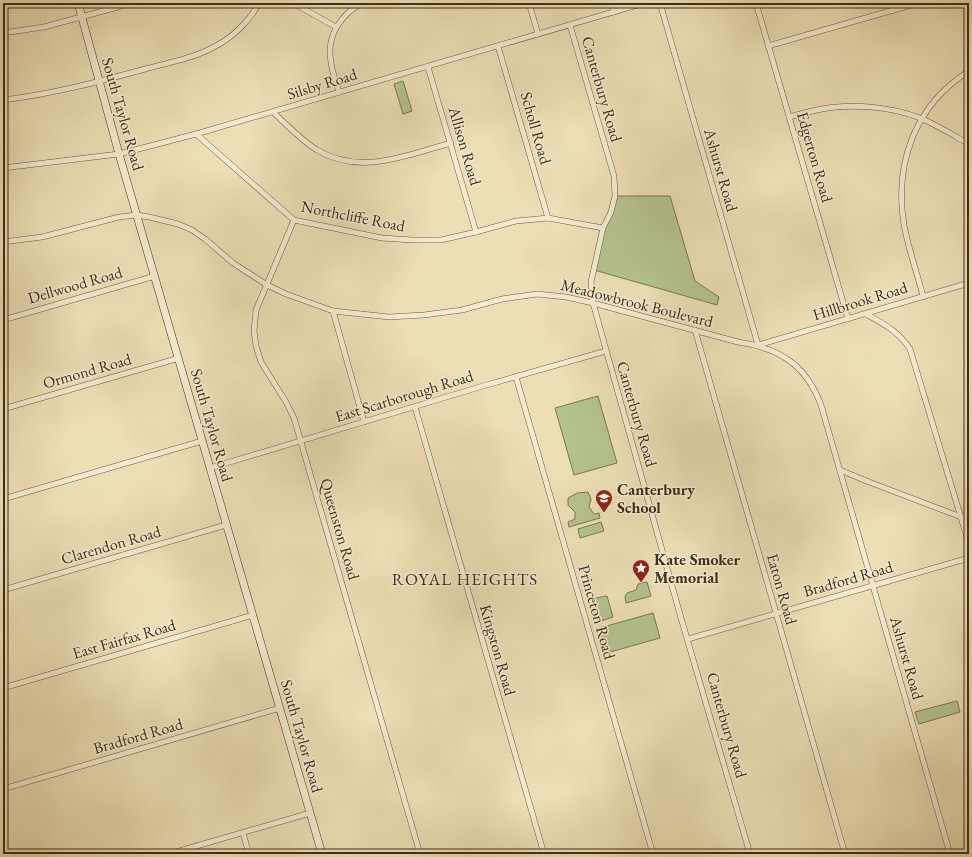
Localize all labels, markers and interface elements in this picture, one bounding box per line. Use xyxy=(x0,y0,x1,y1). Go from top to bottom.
street label: Canterbury Road xyxy=(577,34,627,145)
street label: South Taylor Road xyxy=(97,55,149,174)
street label: Silsby Road xyxy=(285,63,360,105)
street label: Scholl Road xyxy=(516,89,557,167)
street label: Allison Road xyxy=(443,103,486,189)
street label: Edgerton Road xyxy=(792,109,838,206)
street label: Ashurst Road xyxy=(699,125,743,215)
street label: Northcliffe Road xyxy=(299,196,408,237)
street label: Dellwood Road xyxy=(25,261,125,308)
street label: Meadowbrook Boulevard xyxy=(559,274,716,332)
street label: Hillbrook Road xyxy=(810,276,911,325)
street label: Ormond Road xyxy=(40,348,135,394)
street label: Canterbury Road xyxy=(612,359,662,470)
street label: East Scarborough Road xyxy=(332,365,477,427)
street label: South Taylor Road xyxy=(186,366,238,485)
street label: Queenston Road xyxy=(315,476,365,583)
place label: Canterbury School xyxy=(617,479,695,518)
school or university icon: Canterbury School xyxy=(594,488,614,513)
street label: Clarendon Road xyxy=(59,520,164,569)
place label: Kate Smoker Memorial xyxy=(654,549,740,588)
street label: Eaton Road xyxy=(762,551,802,628)
street label: Bradford Road xyxy=(801,556,896,602)
place icon: Kate Smoker Memorial xyxy=(631,558,651,583)
street label: Princeton Road xyxy=(574,562,621,662)
district label: ROYAL HEIGHTS xyxy=(392,568,538,590)
street label: Kingston Road xyxy=(475,602,521,699)
street label: Ashurst Road xyxy=(885,613,929,703)
street label: East Fairfax Road xyxy=(70,614,179,664)
street label: Canterbury Road xyxy=(702,670,752,781)
street label: South Taylor Road xyxy=(276,677,328,796)
street label: Bradford Road xyxy=(91,713,186,759)

